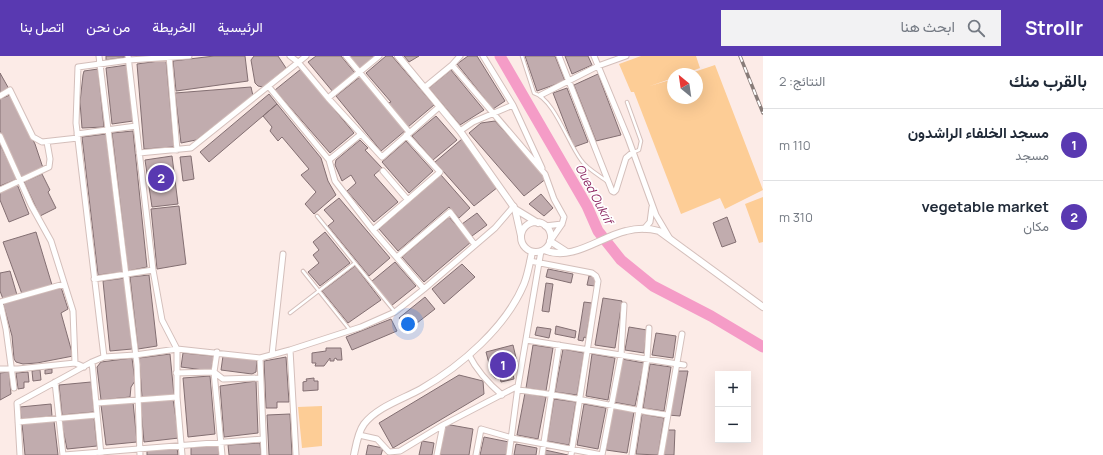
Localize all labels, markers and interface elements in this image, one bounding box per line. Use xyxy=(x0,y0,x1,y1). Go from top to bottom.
search box xyxy=(721,10,1001,46)
text: Strollr xyxy=(1025,15,1083,41)
text: ابحث هنا xyxy=(900,16,955,37)
text: اتصل بنا xyxy=(20,17,64,36)
text: من نحن xyxy=(86,17,130,36)
text: الخريطة xyxy=(152,17,196,36)
text: الرئيسية xyxy=(218,17,263,36)
icon: search xyxy=(965,17,987,39)
north arrow xyxy=(667,68,703,104)
text: بالقرب منك xyxy=(1009,69,1087,92)
text: النتائج: 2 xyxy=(779,72,825,90)
text: مسجد الخلفاء الراشدون xyxy=(908,122,1049,143)
text: 110 m xyxy=(779,136,811,154)
text: 1 xyxy=(1071,136,1077,154)
text: مسجد xyxy=(1015,146,1049,164)
water label: Oued Oukrif xyxy=(572,161,619,229)
pin: 2 xyxy=(148,163,174,193)
text: vegetable market xyxy=(922,196,1049,217)
text: 310 m xyxy=(779,208,813,226)
text: 2 xyxy=(1070,208,1078,226)
text: مكان xyxy=(1023,217,1049,235)
your location xyxy=(398,314,418,334)
pin: 1 xyxy=(490,350,516,380)
map controls xyxy=(715,371,751,443)
button: + xyxy=(715,371,751,407)
button: − xyxy=(715,407,751,443)

